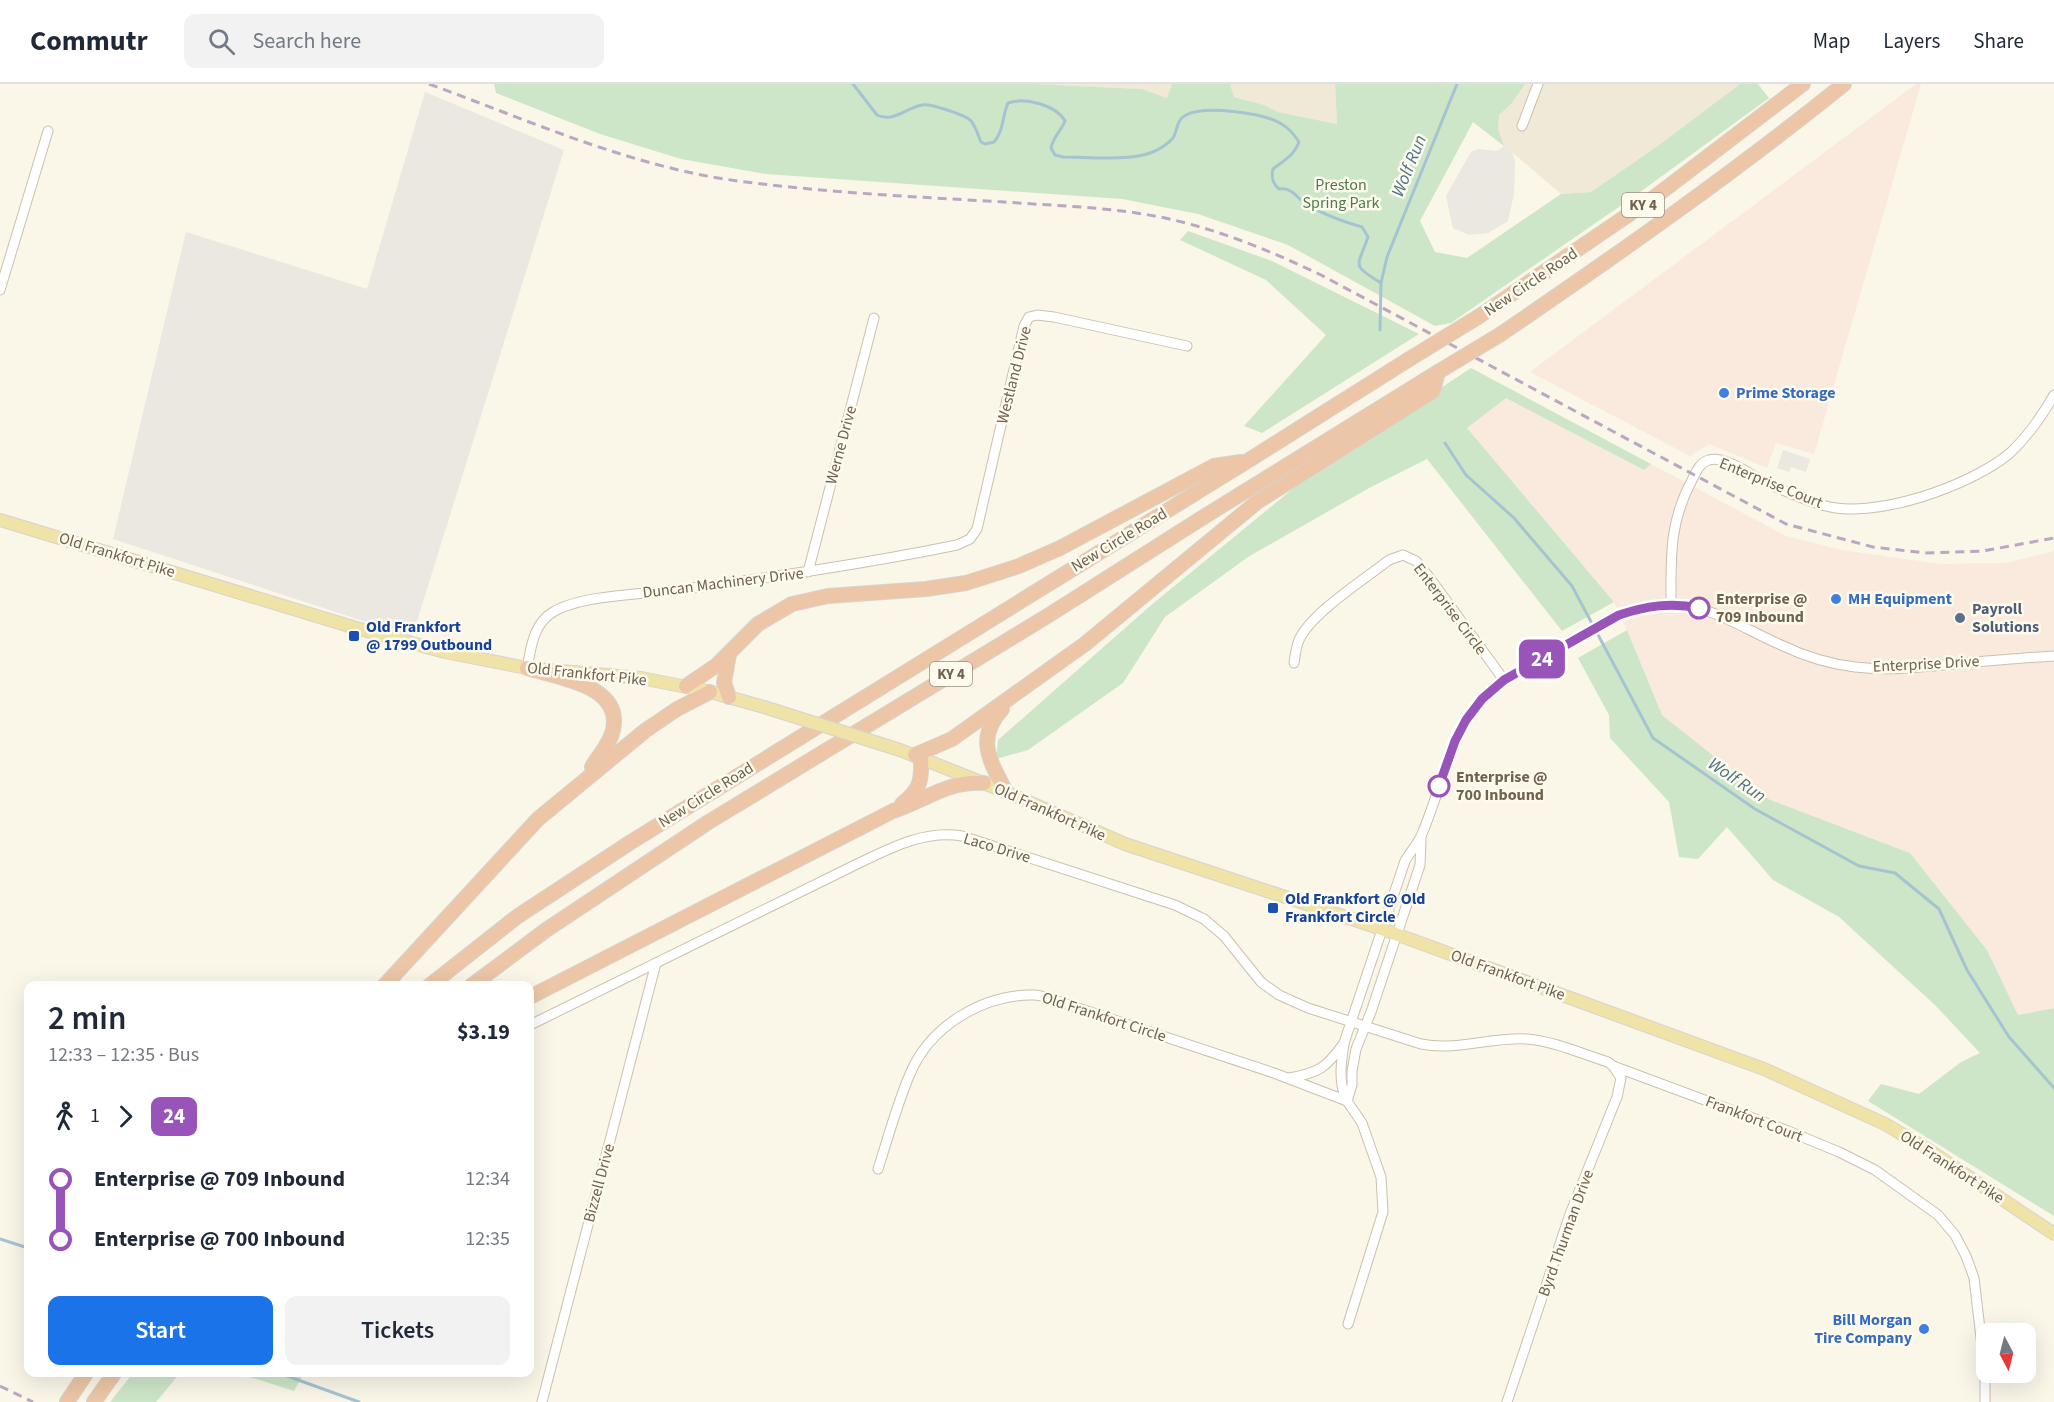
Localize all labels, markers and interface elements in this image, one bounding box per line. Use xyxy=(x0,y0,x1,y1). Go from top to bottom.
search box xyxy=(184,14,604,68)
text: Commutr xyxy=(30,21,148,61)
icon: search xyxy=(205,25,238,58)
text: Search here xyxy=(253,25,361,57)
text: Map xyxy=(1813,26,1850,56)
text: Layers xyxy=(1883,26,1940,56)
text: Share xyxy=(1973,26,2024,56)
water label: Wolf Run xyxy=(1385,131,1433,201)
park label: Preston Spring Park xyxy=(1303,174,1379,214)
road number: KY 4 xyxy=(1622,193,1664,217)
street label: New Circle Road xyxy=(1480,243,1582,321)
street label: Westland Drive xyxy=(991,324,1037,426)
place label: Prime Storage xyxy=(1736,382,1836,404)
marker: Prime Storage xyxy=(1717,386,1731,400)
street label: Werne Drive xyxy=(820,403,862,487)
street label: Enterprise Court xyxy=(1716,452,1826,514)
street label: New Circle Road xyxy=(1067,503,1171,577)
street label: Old Frankfort Pike xyxy=(56,527,178,583)
street label: Enterprise Circle xyxy=(1408,559,1492,660)
street label: Duncan Machinery Drive xyxy=(641,562,805,604)
place label: Enterprise @ 709 Inbound xyxy=(1716,588,1807,628)
place label: MH Equipment xyxy=(1848,588,1952,610)
marker: MH Equipment xyxy=(1829,592,1843,606)
marker: Enterprise @ 709 Inbound xyxy=(1688,597,1710,619)
place label: Payroll Solutions xyxy=(1972,598,2039,638)
marker: Payroll Solutions xyxy=(1953,611,1967,625)
place label: Old Frankfort @ 1799 Outbound xyxy=(366,616,492,656)
marker: Old Frankfort @ 1799 Outbound xyxy=(347,629,361,643)
line badge: 24 xyxy=(1515,640,1569,678)
text: 24 xyxy=(1531,644,1553,674)
street label: Enterprise Drive xyxy=(1872,650,1980,678)
street label: Old Frankfort Pike xyxy=(526,657,648,691)
road number: KY 4 xyxy=(930,662,972,686)
water label: Wolf Run xyxy=(1703,752,1771,808)
street label: New Circle Road xyxy=(654,757,758,833)
place label: Enterprise @ 700 Inbound xyxy=(1456,766,1547,806)
marker: Enterprise @ 700 Inbound xyxy=(1428,775,1450,797)
street label: Old Frankfort Pike xyxy=(991,778,1109,847)
street label: Laco Drive xyxy=(961,827,1033,869)
place label: Old Frankfort @ Old Frankfort Circle xyxy=(1285,888,1425,928)
marker: Old Frankfort @ Old Frankfort Circle xyxy=(1266,901,1280,915)
street label: Old Frankfort Pike xyxy=(1448,944,1568,1006)
street label: Old Frankfort Circle xyxy=(1039,987,1169,1047)
text: 2 min xyxy=(48,995,126,1042)
text: $3.19 xyxy=(457,1016,510,1048)
text: 12:33 – 12:35 · Bus xyxy=(48,1041,199,1069)
street label: Frankfort Court xyxy=(1702,1090,1806,1148)
icon: walk xyxy=(48,1100,81,1133)
icon: forward xyxy=(109,1100,142,1133)
text: 24 xyxy=(163,1101,185,1131)
text: 1 xyxy=(90,1102,100,1130)
street label: Old Frankfort Pike xyxy=(1896,1125,2008,1209)
street label: Bizzell Drive xyxy=(578,1141,620,1225)
text: Enterprise @ 709 Inbound xyxy=(94,1163,345,1195)
text: 12:34 xyxy=(465,1165,510,1193)
street label: Byrd Thurman Drive xyxy=(1533,1166,1599,1300)
text: Enterprise @ 700 Inbound xyxy=(94,1223,345,1255)
text: 12:35 xyxy=(465,1225,510,1253)
button: Start xyxy=(48,1296,273,1365)
button: Tickets xyxy=(285,1296,510,1365)
place label: Bill Morgan Tire Company xyxy=(1814,1309,1913,1349)
marker: Bill Morgan Tire Company xyxy=(1917,1322,1931,1336)
north arrow xyxy=(1976,1323,2036,1383)
map controls xyxy=(1976,1323,2036,1383)

